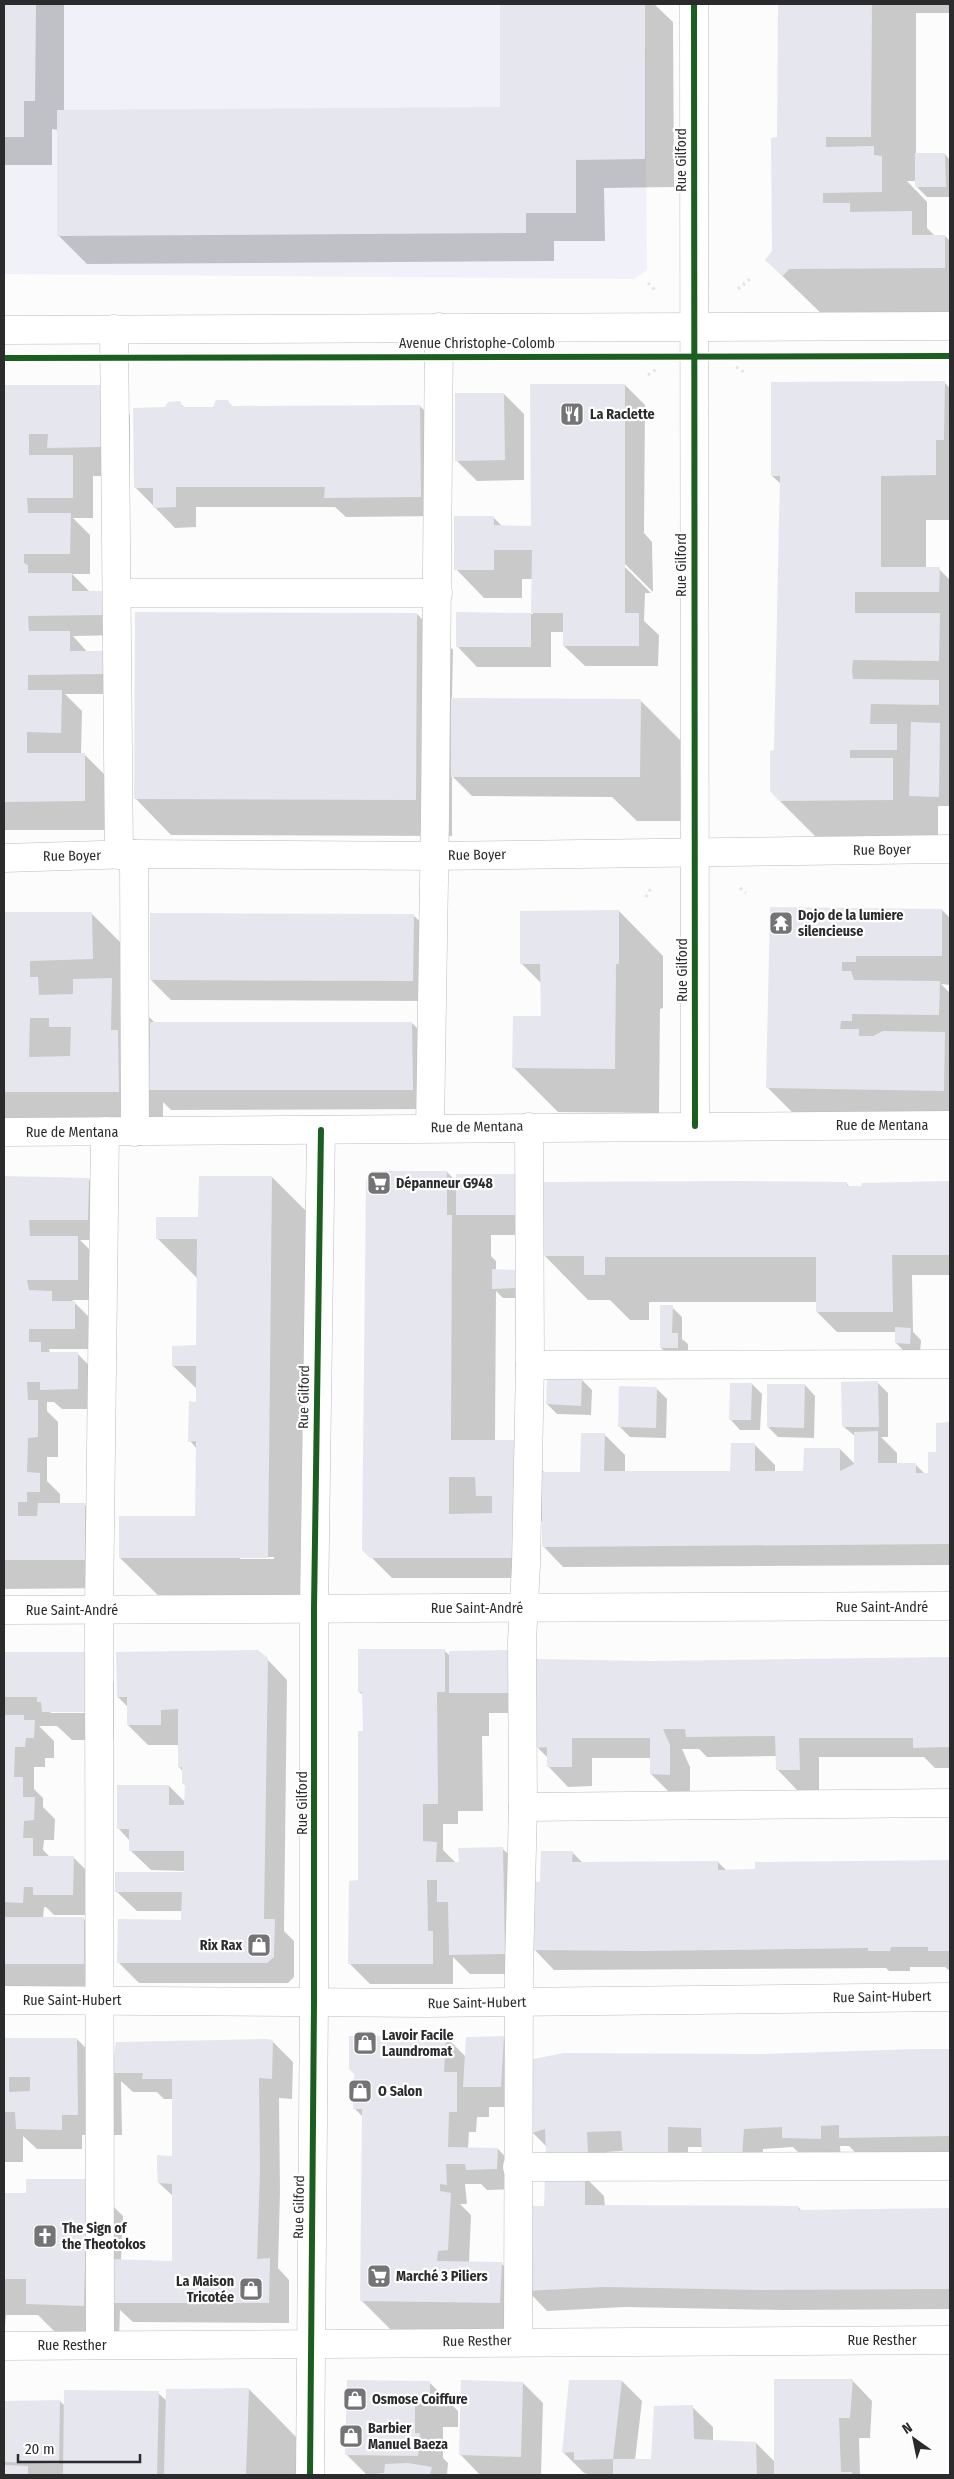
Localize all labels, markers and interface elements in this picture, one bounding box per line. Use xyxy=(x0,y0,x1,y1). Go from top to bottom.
street label: Rue Gilford xyxy=(673,128,690,192)
street label: Avenue Christophe-Colomb xyxy=(399,335,555,352)
restaurant icon: La Raclette xyxy=(559,401,585,427)
place label: La Raclette xyxy=(590,406,655,423)
street label: Rue Gilford xyxy=(673,533,690,597)
street label: Rue Boyer xyxy=(853,841,911,859)
street label: Rue Boyer xyxy=(448,846,506,864)
street label: Rue Boyer xyxy=(43,847,101,865)
place label: Dojo de la lumiere silencieuse xyxy=(798,907,903,940)
temple icon: Dojo de la lumiere silencieuse xyxy=(768,910,794,936)
street label: Rue Gilford xyxy=(674,938,691,1002)
street label: Rue de Mentana xyxy=(836,1117,928,1134)
street label: Rue de Mentana xyxy=(431,1118,524,1136)
street label: Rue de Mentana xyxy=(26,1124,118,1141)
supermarket icon: Dépanneur G948 xyxy=(366,1170,392,1196)
place label: Dépanneur G948 xyxy=(396,1175,493,1192)
street label: Rue Gilford xyxy=(295,1365,313,1429)
street label: Rue Saint-André xyxy=(836,1599,928,1616)
street label: Rue Saint-André xyxy=(431,1600,523,1617)
street label: Rue Saint-André xyxy=(26,1602,118,1619)
street label: Rue Gilford xyxy=(294,1771,311,1835)
shop icon: Rix Rax xyxy=(246,1932,272,1958)
place label: Rix Rax xyxy=(200,1937,242,1954)
street label: Rue Saint-Hubert xyxy=(833,1988,932,2006)
street label: Rue Saint-Hubert xyxy=(23,1992,122,2009)
street label: Rue Saint-Hubert xyxy=(428,1994,527,2012)
place label: Lavoir Facile Laundromat xyxy=(382,2027,454,2060)
shop icon: Lavoir Facile Laundromat xyxy=(352,2030,378,2056)
shop icon: O Salon xyxy=(347,2078,373,2104)
place label: O Salon xyxy=(378,2083,422,2100)
street label: Rue Gilford xyxy=(290,2175,308,2239)
place label: The Sign of the Theotokos xyxy=(62,2220,146,2253)
church icon: The Sign of the Theotokos xyxy=(32,2223,58,2249)
supermarket icon: Marché 3 Piliers xyxy=(366,2263,392,2289)
place label: Marché 3 Piliers xyxy=(396,2268,488,2285)
place label: La Maison Tricotée xyxy=(176,2273,234,2306)
shop icon: La Maison Tricotée xyxy=(238,2276,264,2302)
street label: Rue Resther xyxy=(442,2332,512,2350)
street label: Rue Resther xyxy=(847,2332,917,2349)
street label: Rue Resther xyxy=(37,2337,107,2354)
shop icon: Osmose Coiffure xyxy=(342,2386,368,2412)
place label: Osmose Coiffure xyxy=(372,2391,468,2408)
north arrow xyxy=(889,2414,939,2464)
text: N xyxy=(899,2419,915,2438)
place label: Barbier Manuel Baeza xyxy=(368,2420,448,2453)
shop icon: Barbier Manuel Baeza xyxy=(338,2423,364,2449)
scale bar xyxy=(18,2432,140,2464)
text: 20 m xyxy=(25,2440,55,2458)

